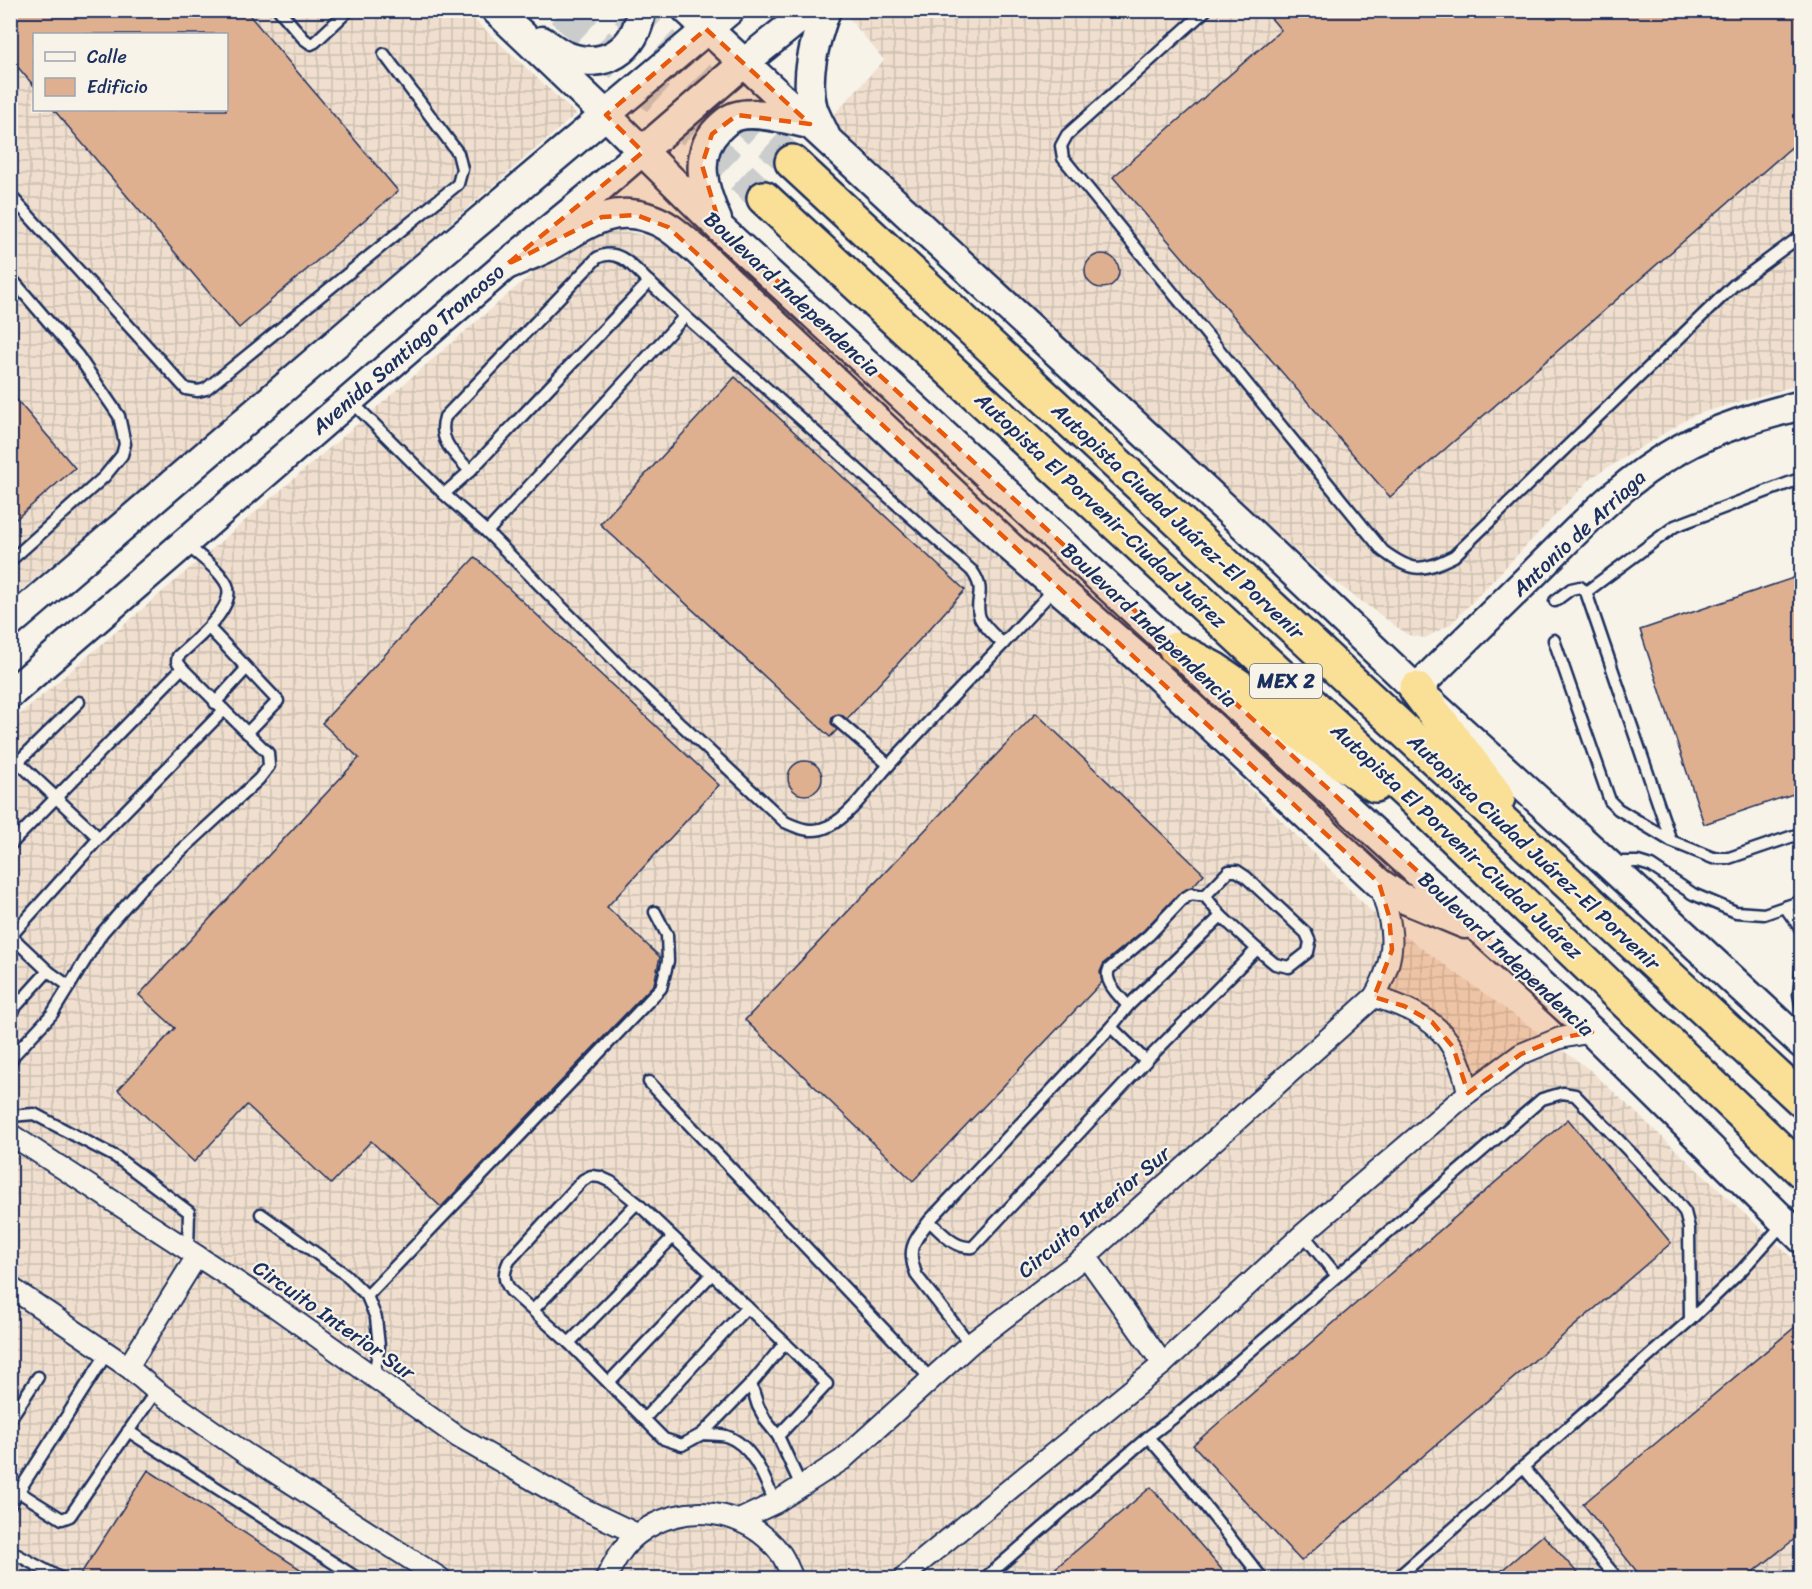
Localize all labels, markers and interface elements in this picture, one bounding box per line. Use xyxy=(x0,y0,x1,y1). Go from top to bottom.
legend xyxy=(33,33,228,111)
text: Calle xyxy=(87,41,127,73)
text: Edificio xyxy=(87,71,148,103)
street label: Boulevard Independencia xyxy=(695,201,890,387)
street label: Avenida Santiago Troncoso xyxy=(301,253,514,445)
street label: Autopista El Porvenir-Ciudad Juárez xyxy=(965,381,1237,639)
street label: Autopista Ciudad Juárez-El Porvenir xyxy=(1042,392,1315,650)
street label: Antonio de Arriaga xyxy=(1502,460,1656,607)
street label: Boulevard Independencia xyxy=(1052,532,1247,718)
road number: MEX 2 xyxy=(1250,664,1322,698)
street label: Autopista El Porvenir-Ciudad Juárez xyxy=(1321,712,1593,970)
street label: Autopista Ciudad Juárez-El Porvenir xyxy=(1398,723,1671,981)
street label: Boulevard Independencia xyxy=(1409,861,1604,1047)
street label: Circuito Interior Sur xyxy=(1008,1135,1181,1288)
street label: Circuito Interior Sur xyxy=(245,1250,424,1391)

